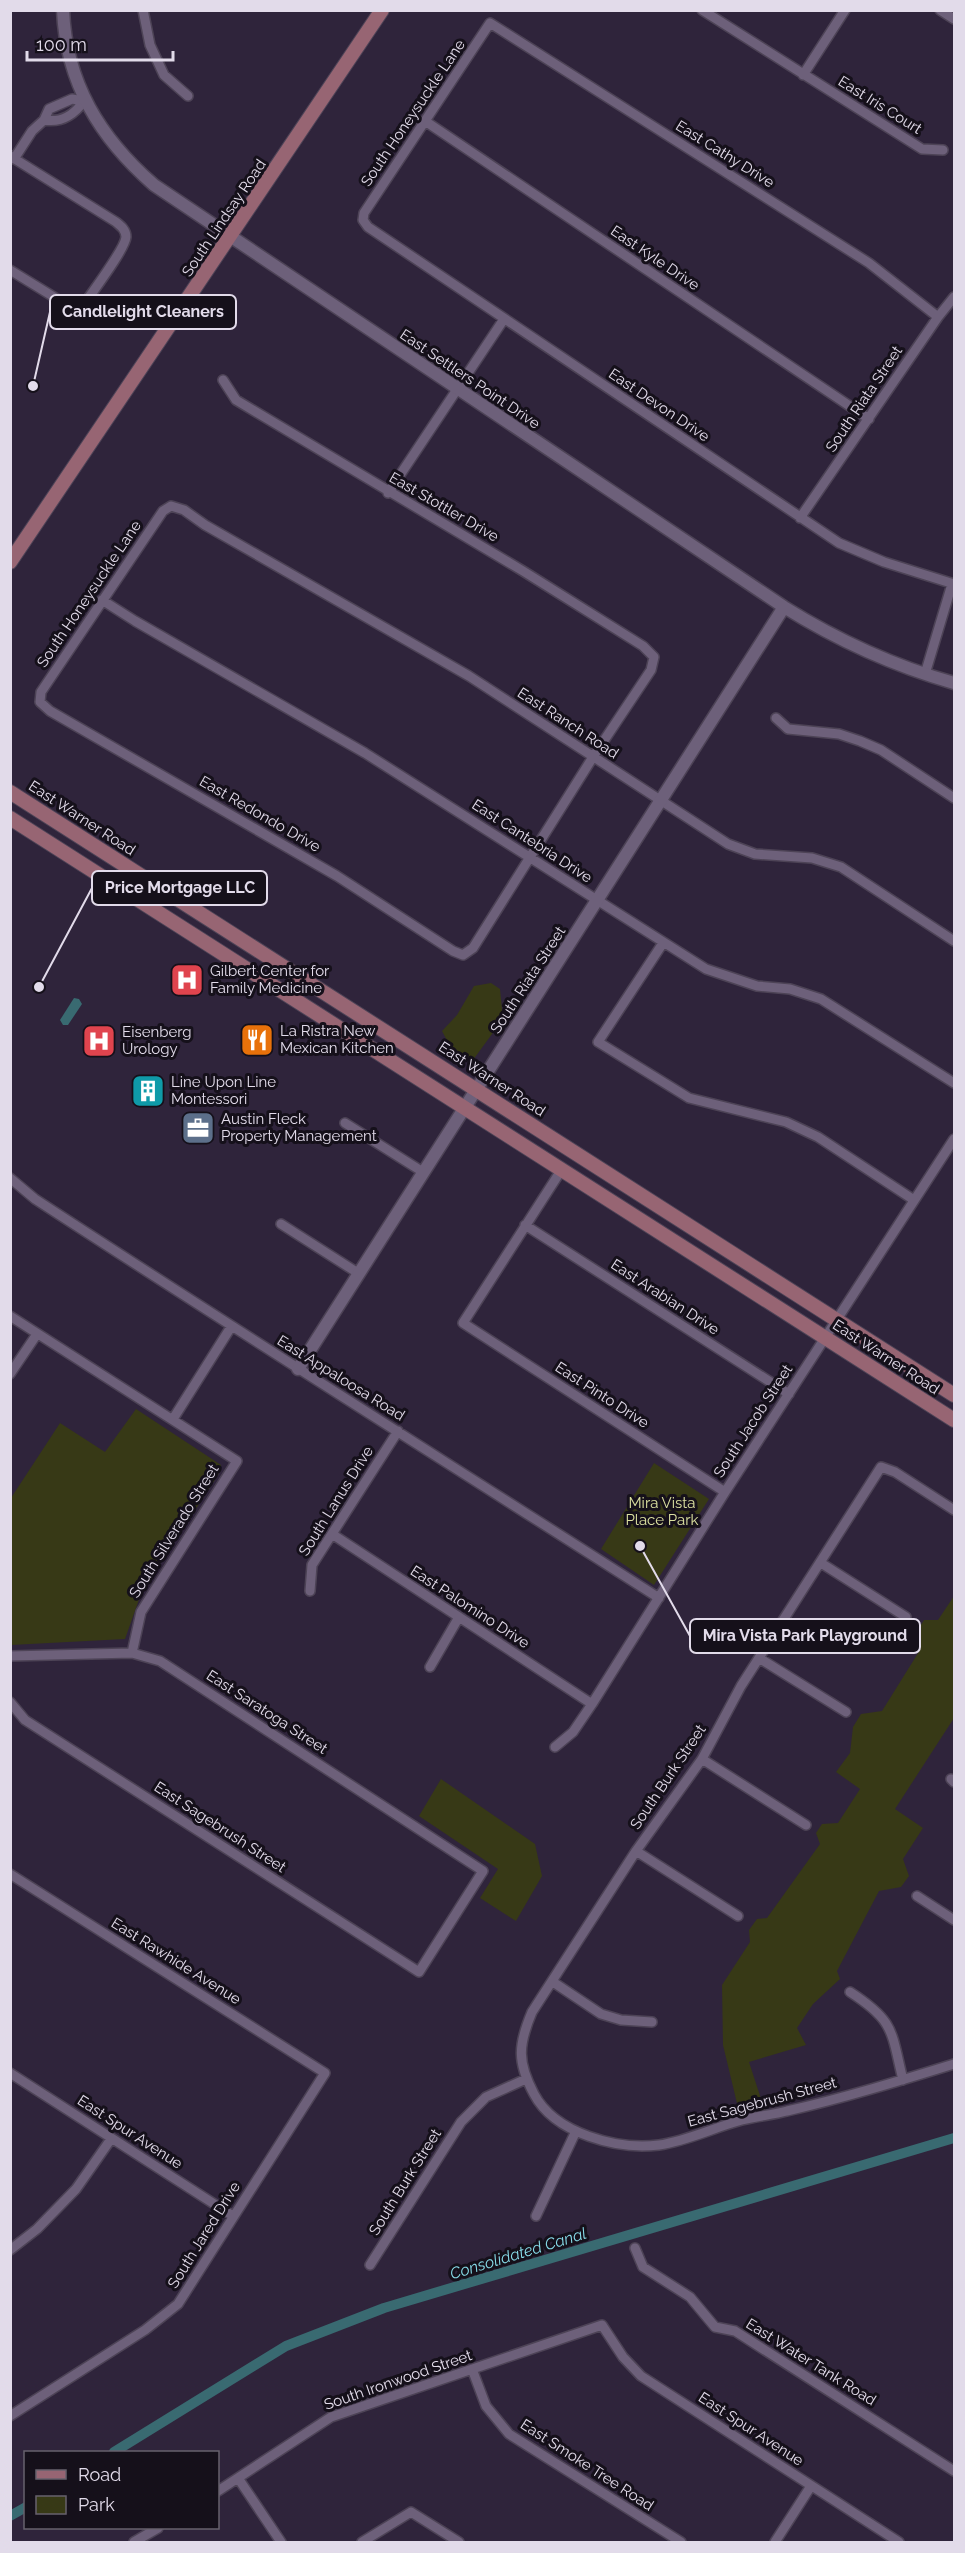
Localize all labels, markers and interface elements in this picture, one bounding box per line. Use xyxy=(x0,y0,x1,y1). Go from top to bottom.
scale bar xyxy=(27,24,172,62)
text: 100 m xyxy=(36,34,87,55)
street label: South Honeysuckle Lane xyxy=(357,36,469,190)
street label: East Iris Court xyxy=(835,72,925,138)
street label: East Cathy Drive xyxy=(672,117,778,192)
street label: South Lindsay Road xyxy=(178,156,270,280)
street label: East Kyle Drive xyxy=(607,222,703,294)
callout: Candlelight Cleaners xyxy=(50,295,236,329)
text: Candlelight Cleaners xyxy=(62,302,224,321)
street label: East Settlers Point Drive xyxy=(397,325,544,433)
street label: South Riata Street xyxy=(822,342,906,456)
street label: East Devon Drive xyxy=(605,365,713,445)
street label: East Stottler Drive xyxy=(386,468,502,546)
street label: South Honeysuckle Lane xyxy=(33,517,145,671)
street label: East Ranch Road xyxy=(514,684,622,762)
street label: East Redondo Drive xyxy=(196,772,324,856)
street label: East Warner Road xyxy=(25,777,139,859)
street label: East Cantebria Drive xyxy=(468,795,596,887)
callout: Price Mortgage LLC xyxy=(92,871,267,905)
text: Price Mortgage LLC xyxy=(105,878,255,897)
street label: South Riata Street xyxy=(487,923,569,1037)
hospital icon: Gilbert Center for Family Medicine xyxy=(169,962,205,998)
place label: Gilbert Center for Family Medicine xyxy=(210,962,330,997)
restaurant icon: La Ristra New Mexican Kitchen xyxy=(239,1022,275,1058)
place label: La Ristra New Mexican Kitchen xyxy=(280,1022,394,1057)
hospital icon: Eisenberg Urology xyxy=(81,1023,117,1059)
place label: Eisenberg Urology xyxy=(122,1023,192,1058)
street label: East Warner Road xyxy=(435,1038,549,1120)
building icon: Line Upon Line Montessori xyxy=(130,1073,166,1109)
place label: Line Upon Line Montessori xyxy=(171,1073,276,1108)
office icon: Austin Fleck Property Management xyxy=(180,1110,216,1146)
place label: Austin Fleck Property Management xyxy=(221,1110,377,1145)
street label: East Arabian Drive xyxy=(607,1255,723,1339)
street label: East Warner Road xyxy=(829,1316,943,1398)
street label: East Appaloosa Road xyxy=(274,1331,408,1425)
street label: East Pinto Drive xyxy=(552,1358,652,1432)
street label: South Jacob Street xyxy=(710,1361,796,1481)
street label: South Lanus Drive xyxy=(295,1443,377,1559)
street label: South Silverado Street xyxy=(125,1461,223,1601)
park label: Mira Vista Place Park xyxy=(625,1494,699,1529)
street label: East Palomino Drive xyxy=(407,1562,533,1652)
callout: Mira Vista Park Playground xyxy=(690,1619,920,1653)
text: Mira Vista Park Playground xyxy=(703,1626,907,1645)
street label: East Saratoga Street xyxy=(203,1666,331,1758)
street label: South Burk Street xyxy=(626,1721,710,1833)
street label: East Sagebrush Street xyxy=(151,1778,289,1876)
street label: East Rawhide Avenue xyxy=(108,1914,244,2008)
street label: East Sagebrush Street xyxy=(686,2073,838,2131)
street label: East Spur Avenue xyxy=(74,2091,186,2173)
street label: South Burk Street xyxy=(365,2125,445,2239)
street label: South Jared Drive xyxy=(164,2178,244,2292)
water label: Consolidated Canal xyxy=(448,2224,589,2283)
street label: East Water Tank Road xyxy=(743,2315,879,2409)
street label: South Ironwood Street xyxy=(322,2346,474,2414)
street label: East Spur Avenue xyxy=(695,2388,807,2470)
street label: East Smoke Tree Road xyxy=(517,2415,657,2515)
legend xyxy=(24,2451,219,2529)
text: Road xyxy=(78,2464,121,2485)
text: Park xyxy=(78,2494,115,2515)

